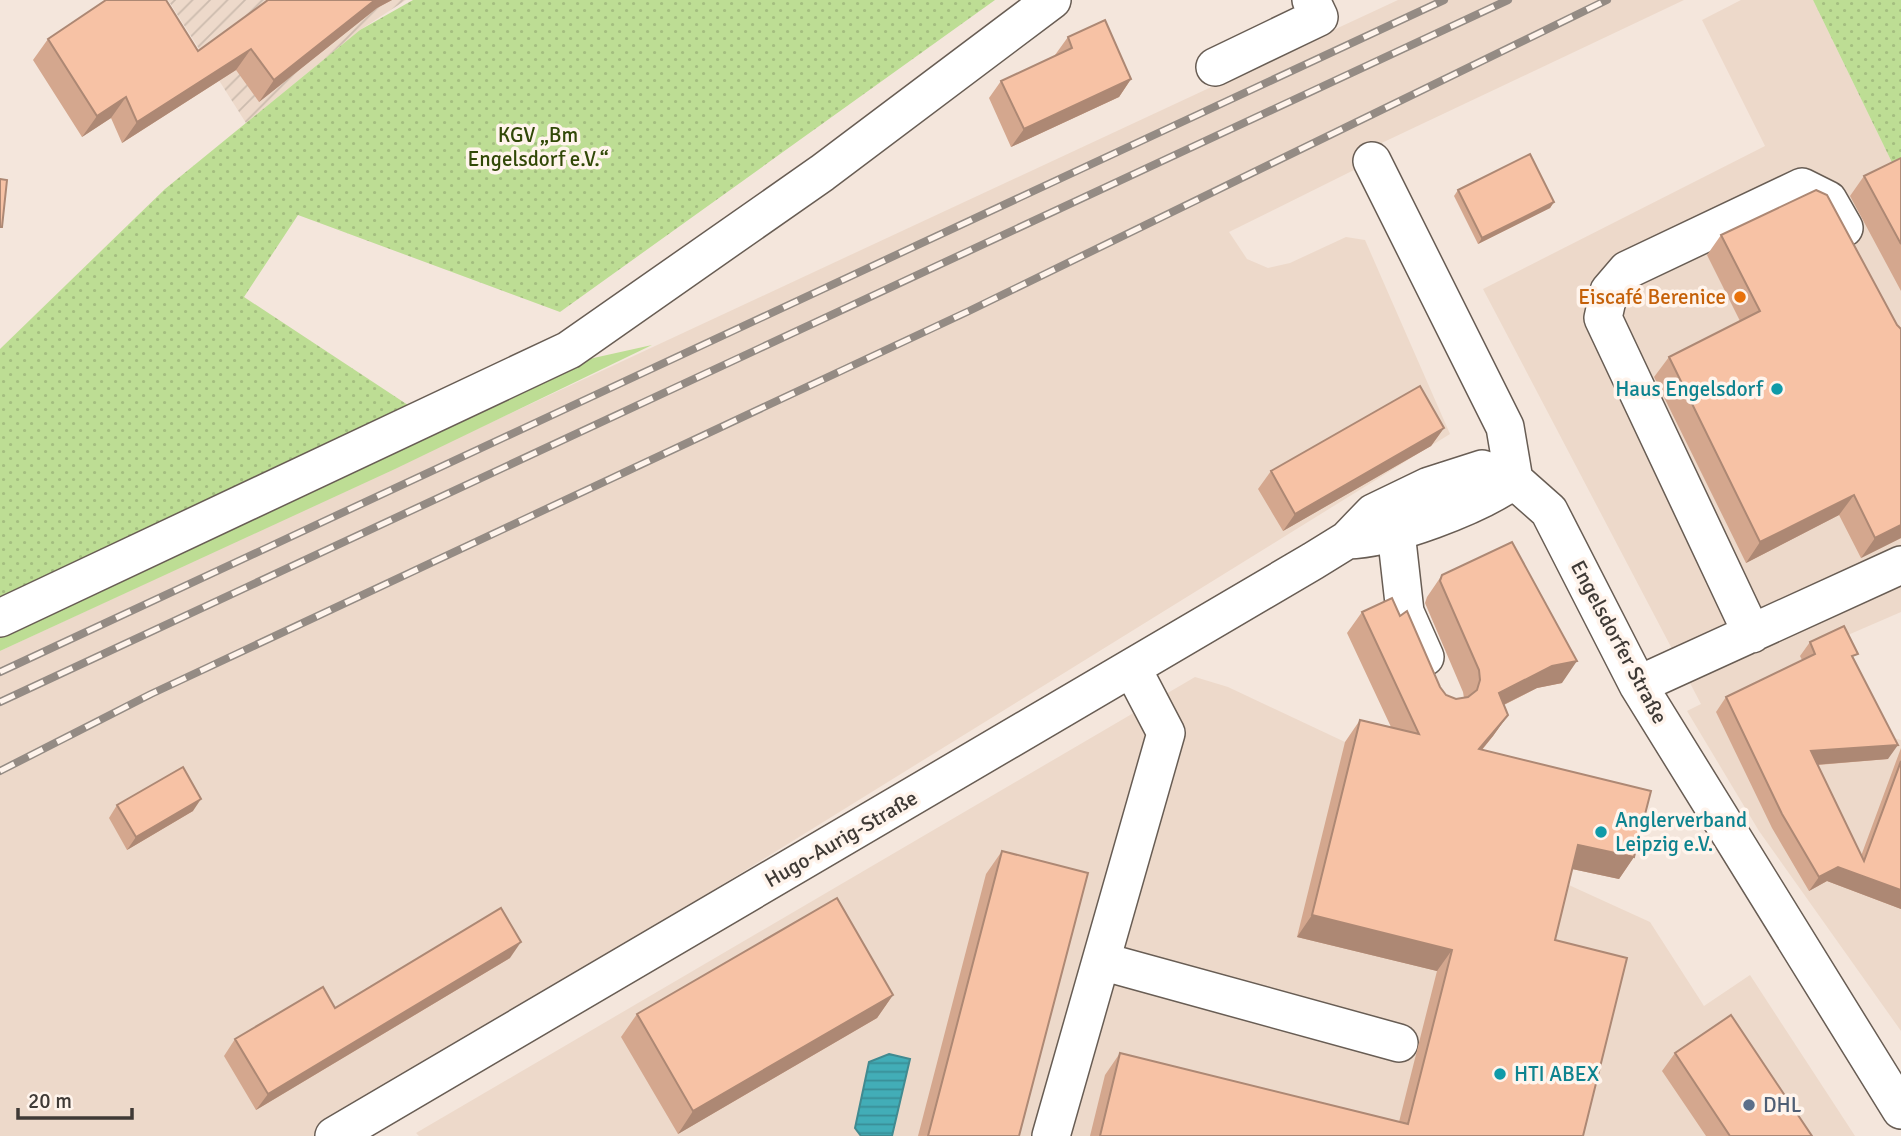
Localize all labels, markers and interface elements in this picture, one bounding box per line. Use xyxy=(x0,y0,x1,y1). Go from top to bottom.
park label: KGV „Bm Engelsdorf e.V.“ xyxy=(467,122,609,172)
place label: Eiscafé Berenice xyxy=(1578,284,1726,310)
marker: Eiscafé Berenice xyxy=(1732,289,1748,305)
place label: Haus Engelsdorf xyxy=(1615,376,1764,402)
marker: Haus Engelsdorf xyxy=(1769,381,1785,397)
street label: Engelsdorfer Straße xyxy=(1565,556,1673,728)
street label: Hugo-Aurig-Straße xyxy=(760,785,922,893)
place label: Anglerverband Leipzig e.V. xyxy=(1615,807,1747,857)
marker: Anglerverband Leipzig e.V. xyxy=(1593,824,1609,840)
place label: HTI ABEX xyxy=(1514,1061,1599,1087)
marker: HTI ABEX xyxy=(1492,1066,1508,1082)
scale bar xyxy=(18,1076,131,1120)
text: 20 m xyxy=(28,1088,72,1114)
place label: DHL xyxy=(1763,1092,1802,1118)
marker: DHL xyxy=(1741,1097,1757,1113)

